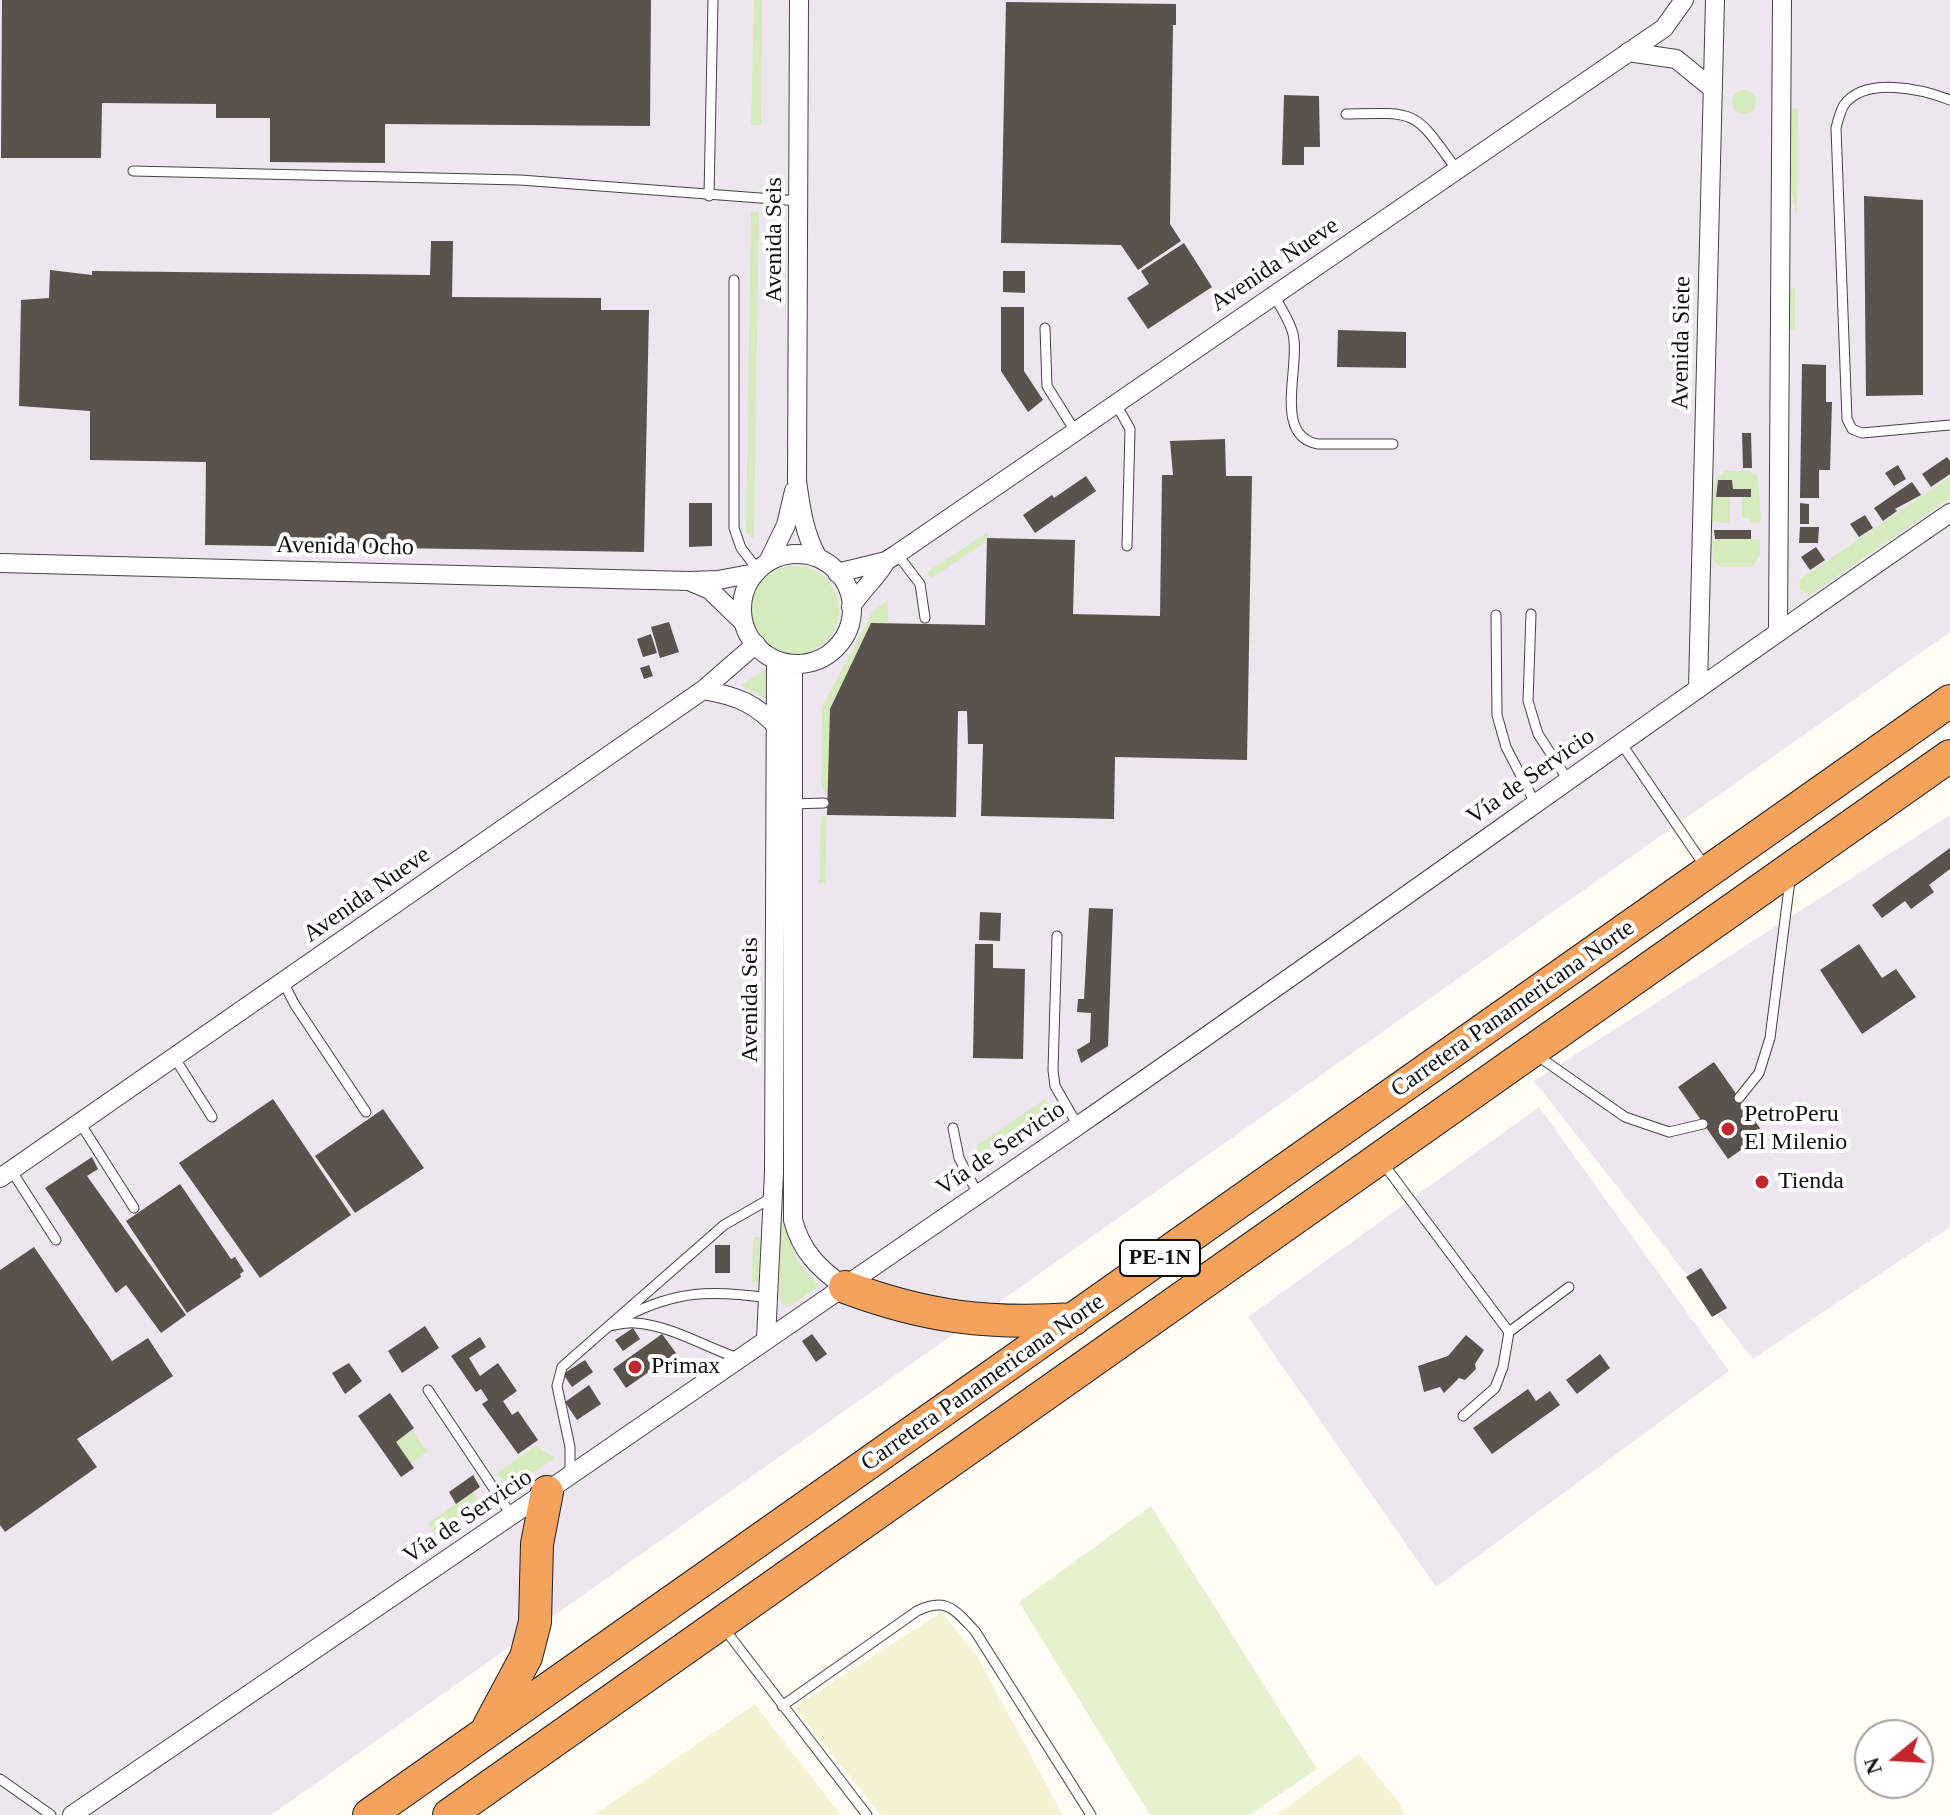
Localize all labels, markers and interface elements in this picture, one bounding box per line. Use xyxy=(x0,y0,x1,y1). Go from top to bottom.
street label: Avenida Seis xyxy=(761,177,789,303)
street label: Avenida Nueve xyxy=(1206,212,1344,318)
street label: Avenida Siete xyxy=(1666,276,1698,410)
street label: Avenida Ocho xyxy=(276,531,414,563)
street label: Vía de Servicio xyxy=(1462,722,1600,832)
street label: Avenida Nueve xyxy=(298,841,436,949)
street label: Carretera Panamericana Norte xyxy=(1386,914,1640,1104)
street label: Avenida Seis xyxy=(737,937,765,1063)
street label: Vía de Servicio xyxy=(931,1095,1071,1203)
place label: PetroPeru El Milenio xyxy=(1744,1101,1847,1157)
marker: PetroPeru El Milenio xyxy=(1719,1120,1737,1138)
place label: Tienda xyxy=(1778,1168,1844,1196)
marker: Tienda xyxy=(1753,1173,1771,1191)
road number: PE-1N xyxy=(1120,1240,1200,1276)
street label: Carretera Panamericana Norte xyxy=(856,1288,1110,1478)
place label: Primax xyxy=(651,1353,720,1381)
marker: Primax xyxy=(626,1358,644,1376)
street label: Vía de Servicio xyxy=(398,1463,538,1571)
north arrow xyxy=(1854,1719,1934,1799)
text: N xyxy=(1858,1755,1887,1777)

